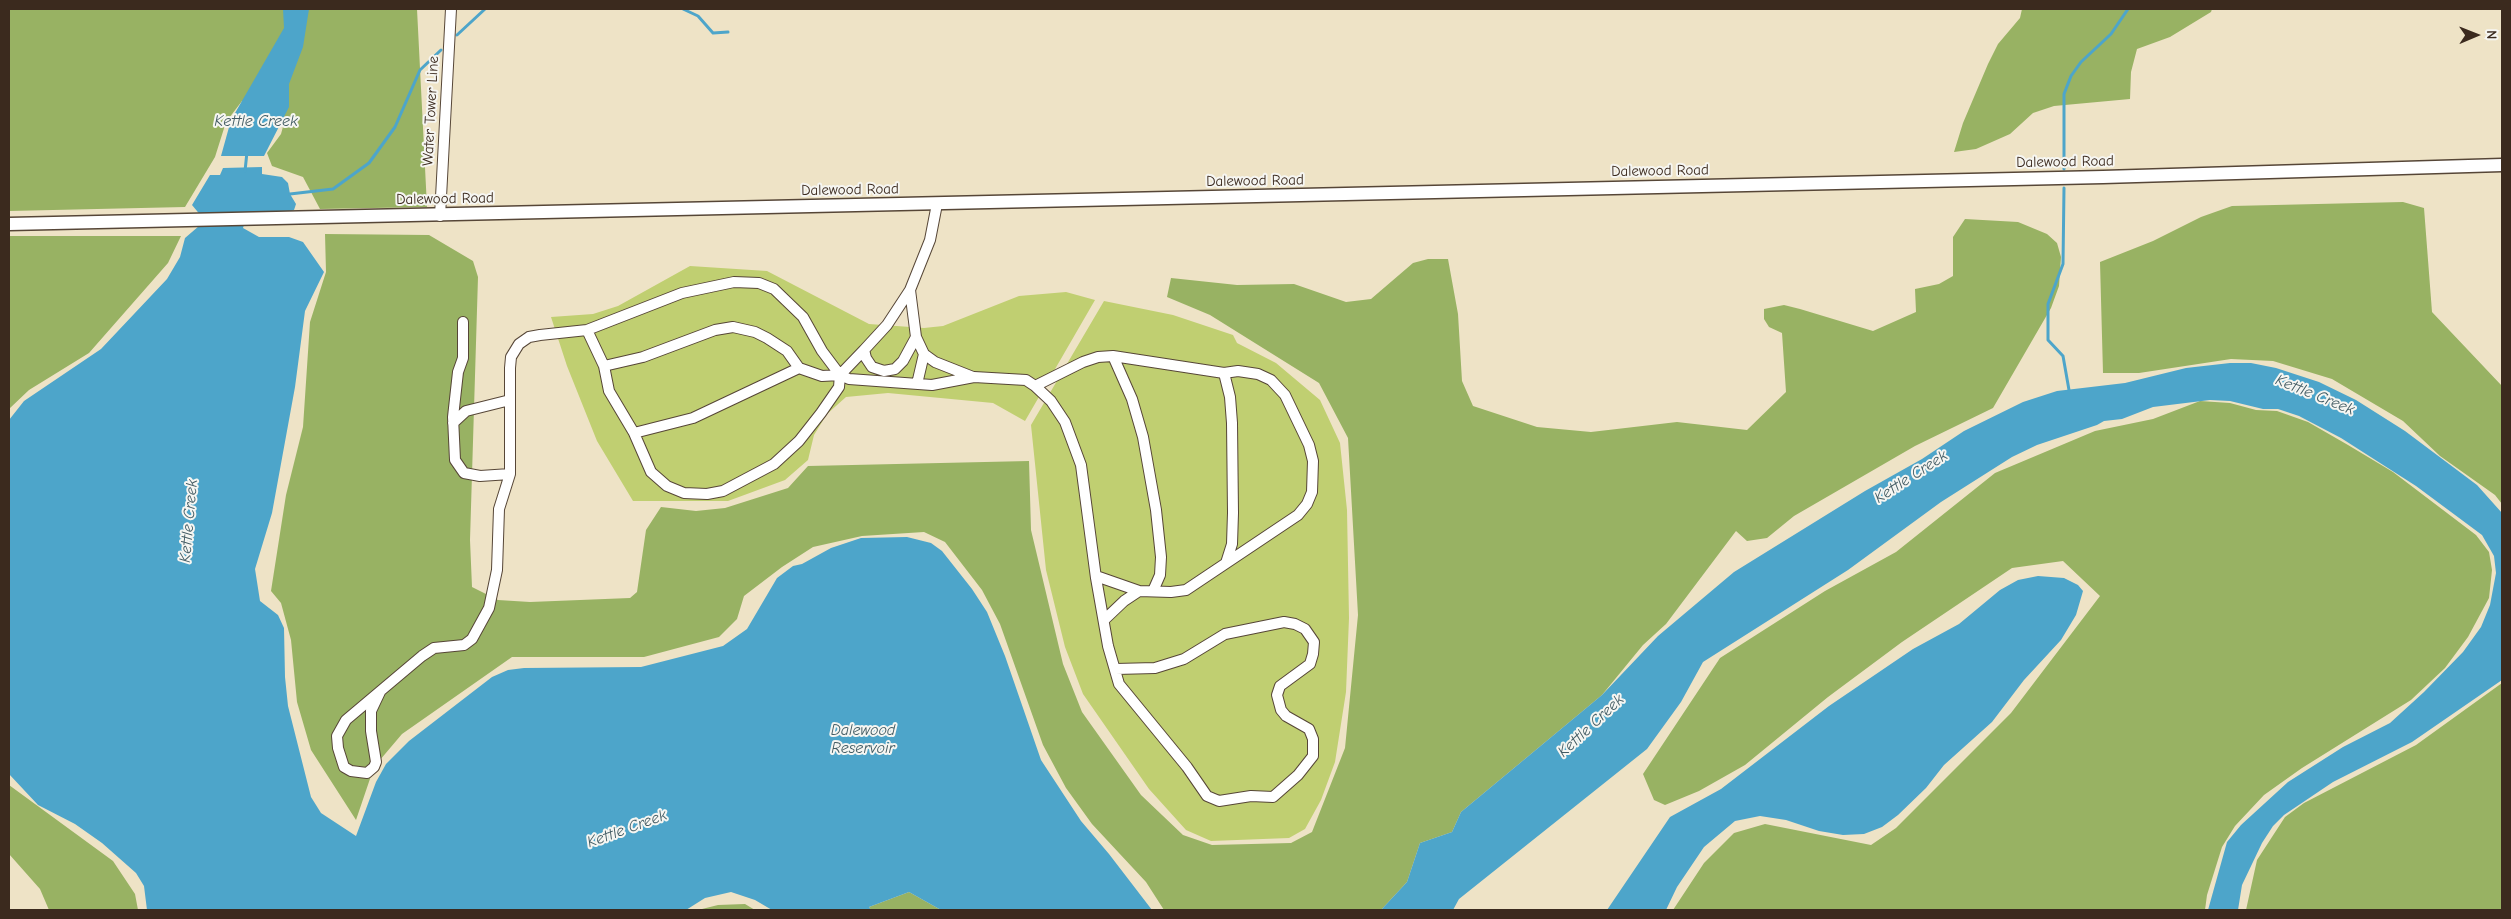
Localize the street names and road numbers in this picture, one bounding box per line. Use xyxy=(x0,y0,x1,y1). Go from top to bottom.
street label: Water Tower Line xyxy=(419,56,443,166)
street label: Dalewood Road xyxy=(2016,152,2114,172)
street label: Dalewood Road xyxy=(1611,161,1709,181)
street label: Dalewood Road xyxy=(1206,171,1304,191)
street label: Dalewood Road xyxy=(801,180,899,200)
street label: Dalewood Road xyxy=(396,189,494,209)

